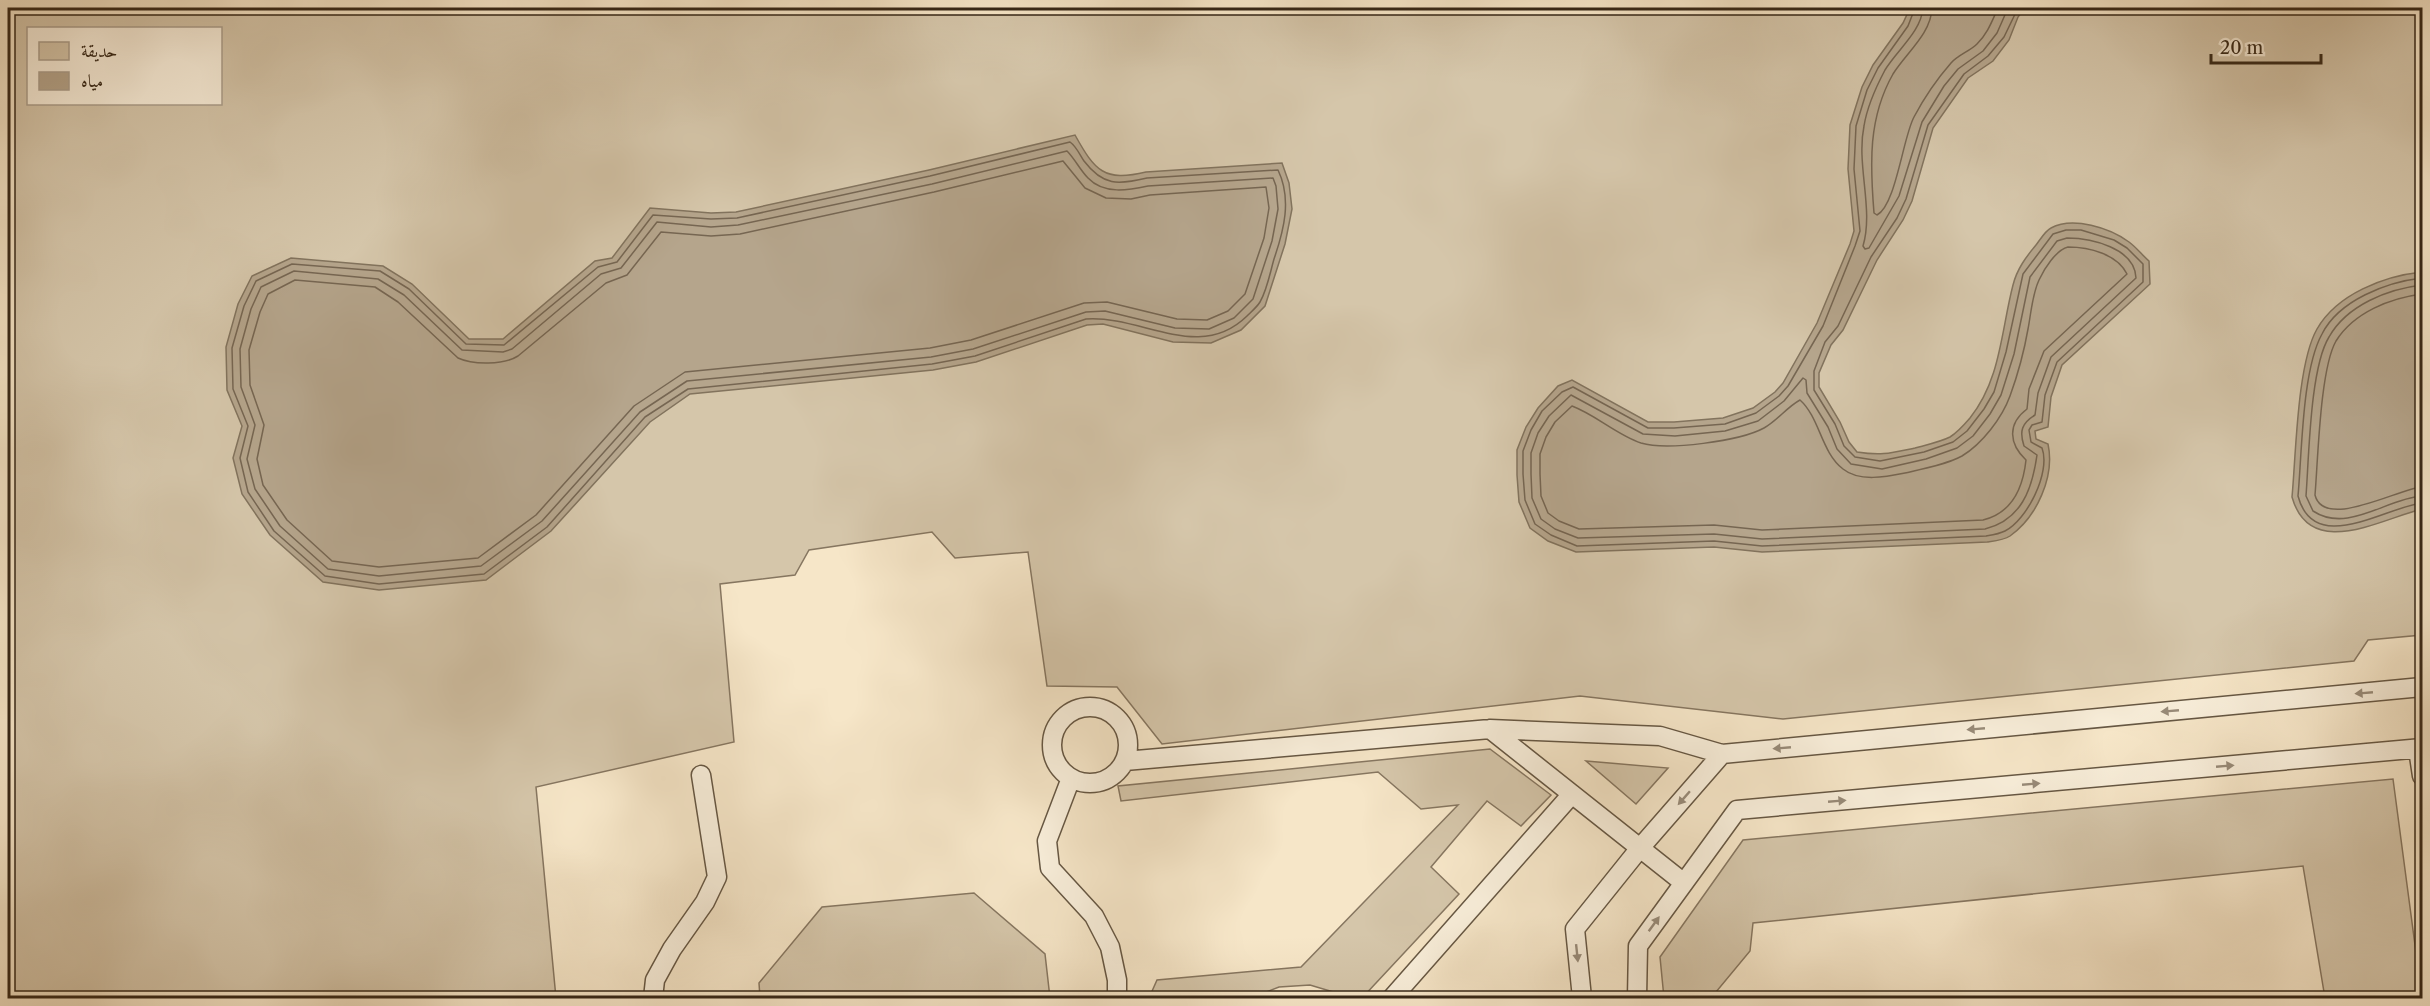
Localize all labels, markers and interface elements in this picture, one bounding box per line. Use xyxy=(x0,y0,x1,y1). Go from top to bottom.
legend xyxy=(27,27,222,105)
scale bar xyxy=(2211,27,2320,65)
text: 20 m xyxy=(2220,37,2264,59)
text: حديقة xyxy=(81,40,117,62)
text: مياه xyxy=(81,70,103,92)
one-way arrow xyxy=(2355,688,2374,697)
one-way arrow xyxy=(2161,706,2180,716)
one-way arrow xyxy=(1966,724,1985,734)
one-way arrow xyxy=(1772,743,1791,753)
one-way arrow xyxy=(2216,761,2235,771)
one-way arrow xyxy=(2022,779,2041,789)
one-way arrow xyxy=(1678,790,1691,805)
one-way arrow xyxy=(1828,796,1847,806)
one-way arrow xyxy=(1647,917,1659,932)
one-way arrow xyxy=(1572,944,1582,963)

